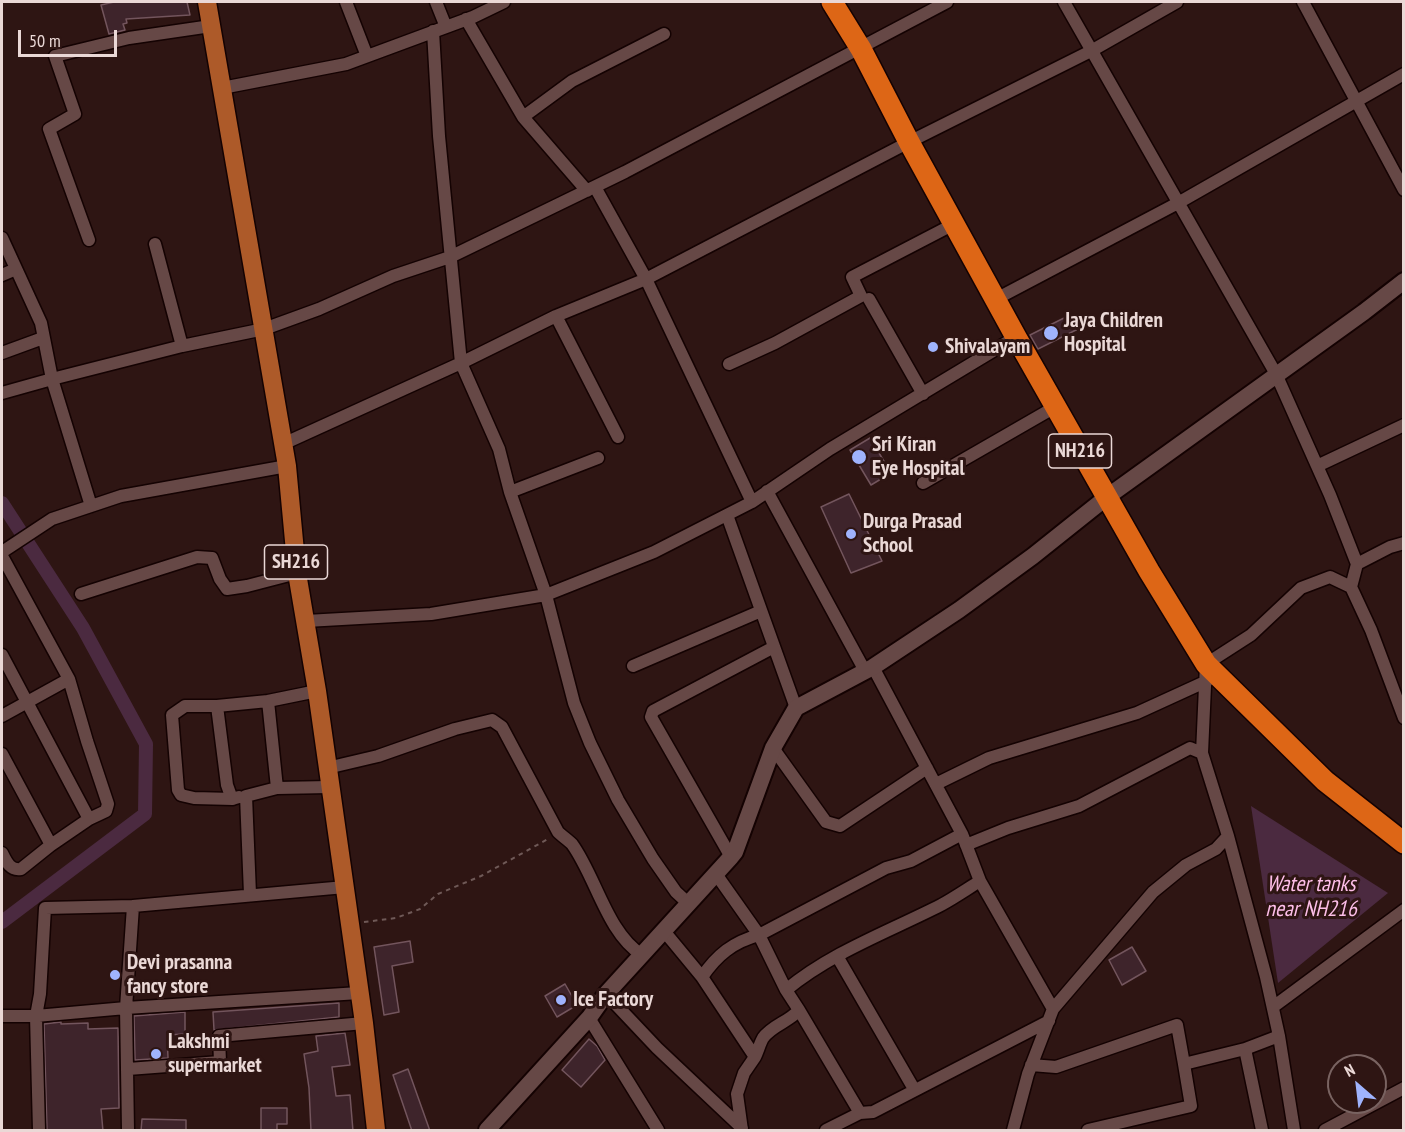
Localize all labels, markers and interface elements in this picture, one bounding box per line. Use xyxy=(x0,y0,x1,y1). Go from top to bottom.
scale bar xyxy=(21,18,120,56)
text: 50 m xyxy=(29,29,61,52)
place label: Jaya Children Hospital xyxy=(1064,308,1163,358)
marker: Jaya Children Hospital xyxy=(1042,324,1060,342)
place label: Shivalayam xyxy=(945,334,1030,360)
marker: Shivalayam xyxy=(926,340,940,354)
place label: Sri Kiran Eye Hospital xyxy=(872,432,964,482)
road number: NH216 xyxy=(1048,434,1112,468)
marker: Sri Kiran Eye Hospital xyxy=(850,448,868,466)
place label: Durga Prasad School xyxy=(863,509,962,559)
marker: Durga Prasad School xyxy=(844,527,858,541)
road number: SH216 xyxy=(264,545,328,579)
water label: Water tanks near NH216 xyxy=(1265,872,1357,924)
place label: Devi prasanna fancy store xyxy=(127,950,232,1000)
marker: Devi prasanna fancy store xyxy=(108,968,122,982)
place label: Ice Factory xyxy=(573,987,653,1013)
marker: Ice Factory xyxy=(554,993,568,1007)
place label: Lakshmi supermarket xyxy=(168,1029,262,1079)
marker: Lakshmi supermarket xyxy=(149,1047,163,1061)
north arrow xyxy=(1327,1054,1387,1114)
text: N xyxy=(1341,1059,1358,1081)

